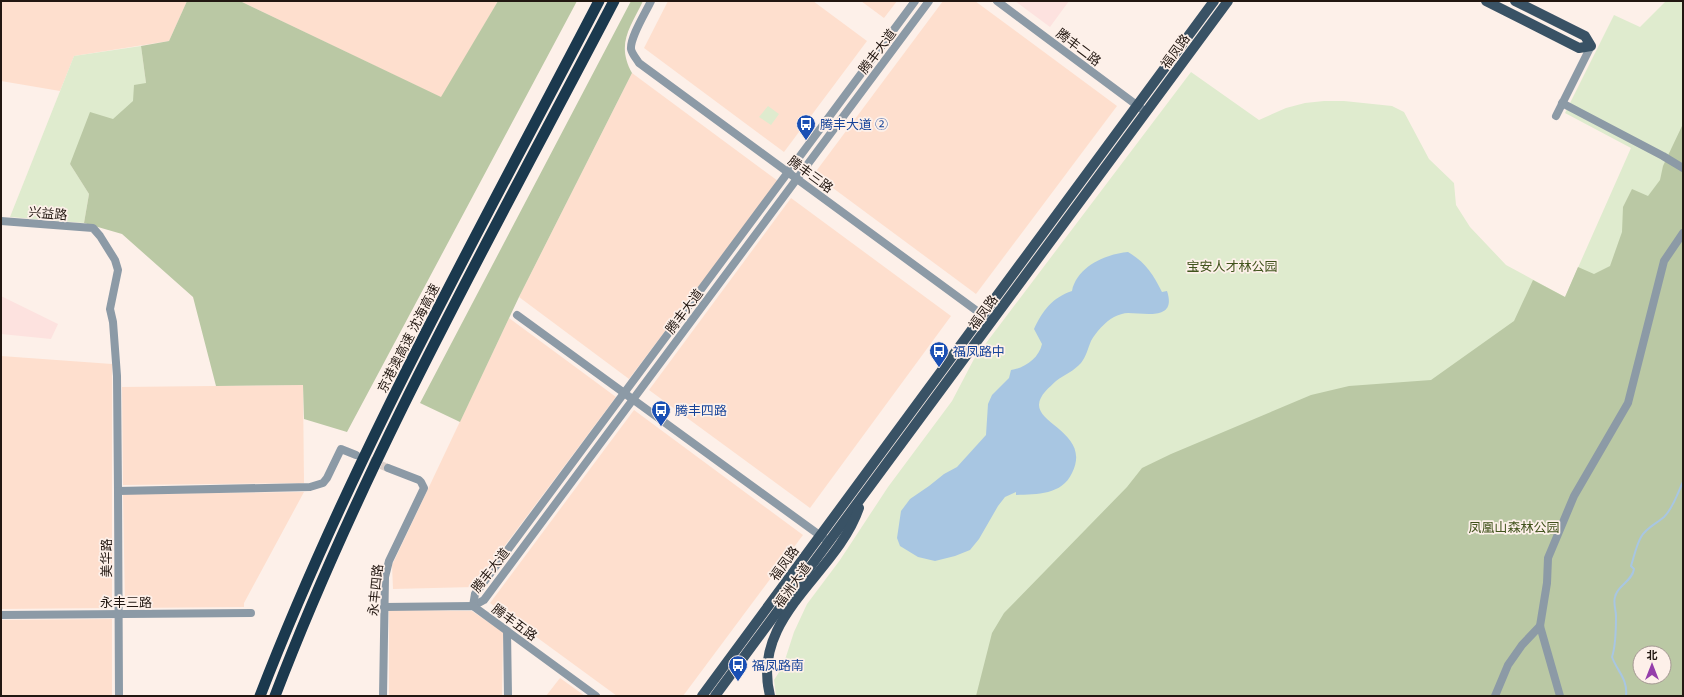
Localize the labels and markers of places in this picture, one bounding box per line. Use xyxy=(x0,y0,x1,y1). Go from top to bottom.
bus stop icon: 腾丰大道 ② xyxy=(795,113,817,141)
place label: 腾丰大道 ② xyxy=(820,117,888,132)
bus stop icon: 福凤路中 xyxy=(928,340,950,368)
place label: 福凤路中 xyxy=(953,344,1005,359)
bus stop icon: 腾丰四路 xyxy=(650,399,672,427)
place label: 腾丰四路 xyxy=(675,403,727,418)
bus stop icon: 福凤路南 xyxy=(727,654,749,682)
place label: 福凤路南 xyxy=(752,658,804,673)

